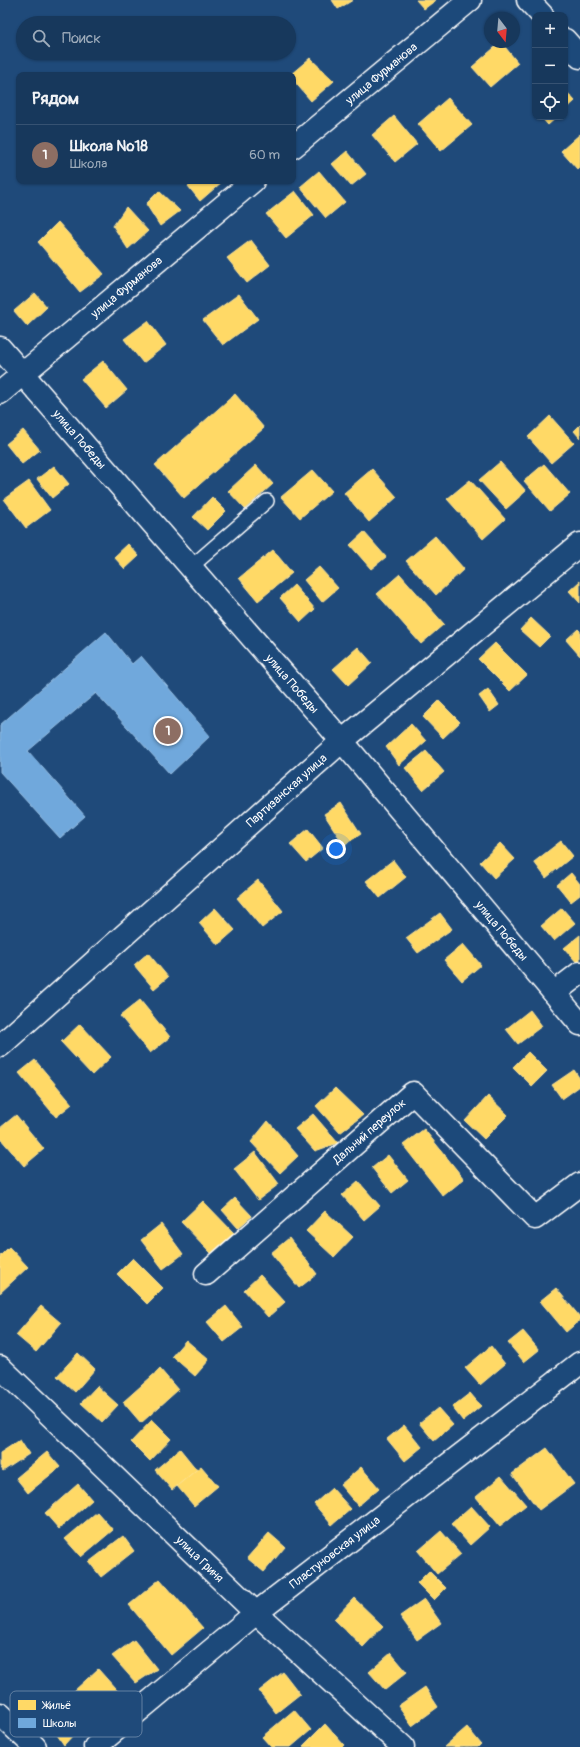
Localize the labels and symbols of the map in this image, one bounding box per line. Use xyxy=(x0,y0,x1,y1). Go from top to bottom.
north arrow xyxy=(484,12,520,48)
street label: улица Фурманова xyxy=(342,39,421,108)
street label: улица Фурманова xyxy=(87,252,166,322)
street label: улица Победы xyxy=(49,406,110,472)
street label: улица Победы xyxy=(262,650,322,717)
pin: 1 xyxy=(155,716,181,746)
street label: Партизанская улица xyxy=(243,750,330,830)
your location xyxy=(326,839,346,859)
street label: улица Победы xyxy=(471,897,531,964)
street label: Дальний переулок xyxy=(329,1095,409,1168)
street label: Пластуновская улица xyxy=(286,1512,383,1592)
street label: улица Гриня xyxy=(172,1532,227,1586)
legend xyxy=(10,1691,142,1737)
text: Жильё xyxy=(41,1699,71,1712)
text: Школы xyxy=(43,1717,76,1730)

